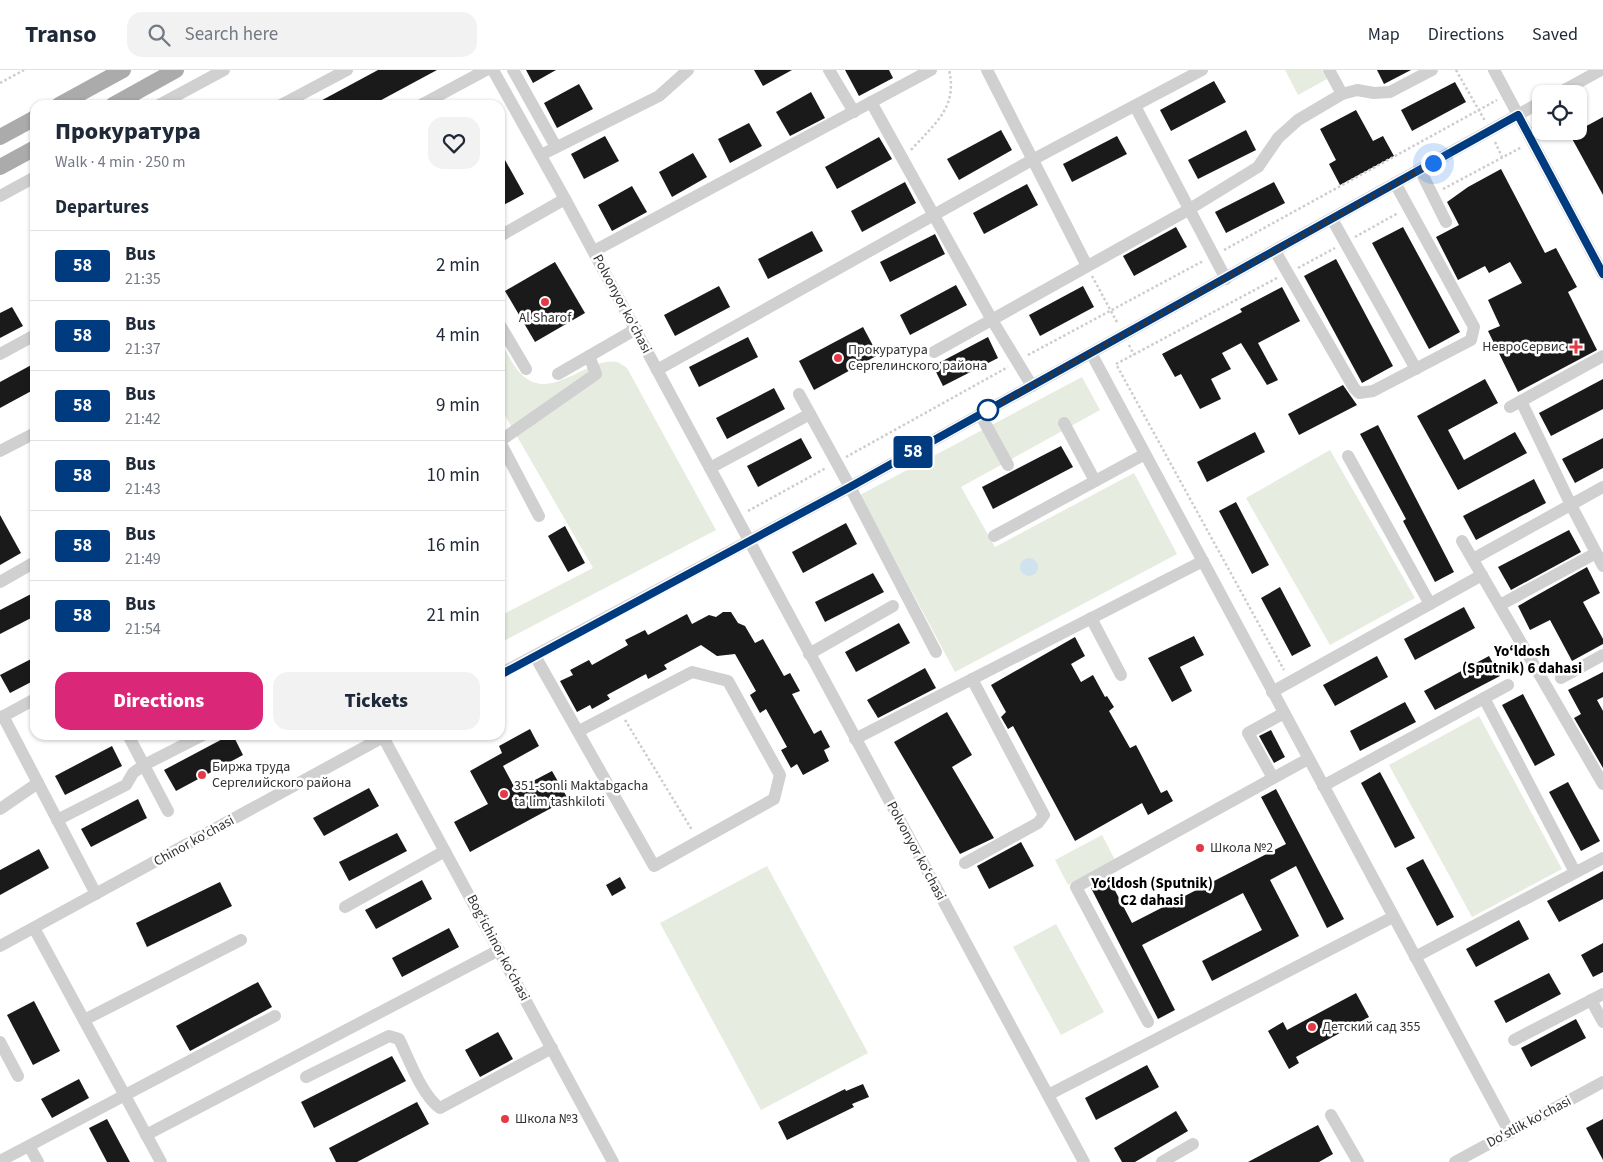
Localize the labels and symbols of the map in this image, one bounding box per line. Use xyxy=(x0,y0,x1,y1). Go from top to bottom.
your location xyxy=(1421,151,1446,176)
street label: Polvonyor ko'chasi xyxy=(587,251,657,357)
marker: Al Sharof xyxy=(539,296,551,308)
place label: Al Sharof xyxy=(519,308,572,328)
place label: НевроСервис xyxy=(1482,337,1566,357)
place label: Прокуратура Сергелинского района xyxy=(848,340,987,376)
marker: НевроСервис xyxy=(1569,340,1583,354)
marker: Прокуратура Сергелинского района xyxy=(832,352,844,364)
unlabelled marker xyxy=(977,399,999,421)
line badge: 58 xyxy=(890,436,936,468)
district label: Yo‘ldosh (Sputnik) 6 dahasi xyxy=(1462,641,1582,679)
place label: Биржа труда Сергелийского района xyxy=(212,757,351,793)
marker: Биржа труда Сергелийского района xyxy=(196,769,208,781)
place label: 351-sonli Maktabgacha ta'lim tashkiloti xyxy=(514,776,648,812)
marker: 351-sonli Maktabgacha ta'lim tashkiloti xyxy=(498,788,510,800)
street label: Polvonyor koʻchasi xyxy=(881,798,951,904)
street label: Chinor ko'chasi xyxy=(150,811,238,871)
place label: Школа №2 xyxy=(1210,838,1273,858)
marker: Школа №2 xyxy=(1194,842,1206,854)
district label: Yo‘ldosh (Sputnik) C2 dahasi xyxy=(1090,873,1213,911)
street label: Bogʻichinor koʻchasi xyxy=(462,891,534,1005)
place label: Детский сад 355 xyxy=(1322,1017,1420,1037)
marker: Детский сад 355 xyxy=(1306,1021,1318,1033)
street label: Do'stlik ko'chasi xyxy=(1483,1091,1575,1153)
place label: Школа №3 xyxy=(515,1109,578,1129)
marker: Школа №3 xyxy=(499,1113,511,1125)

